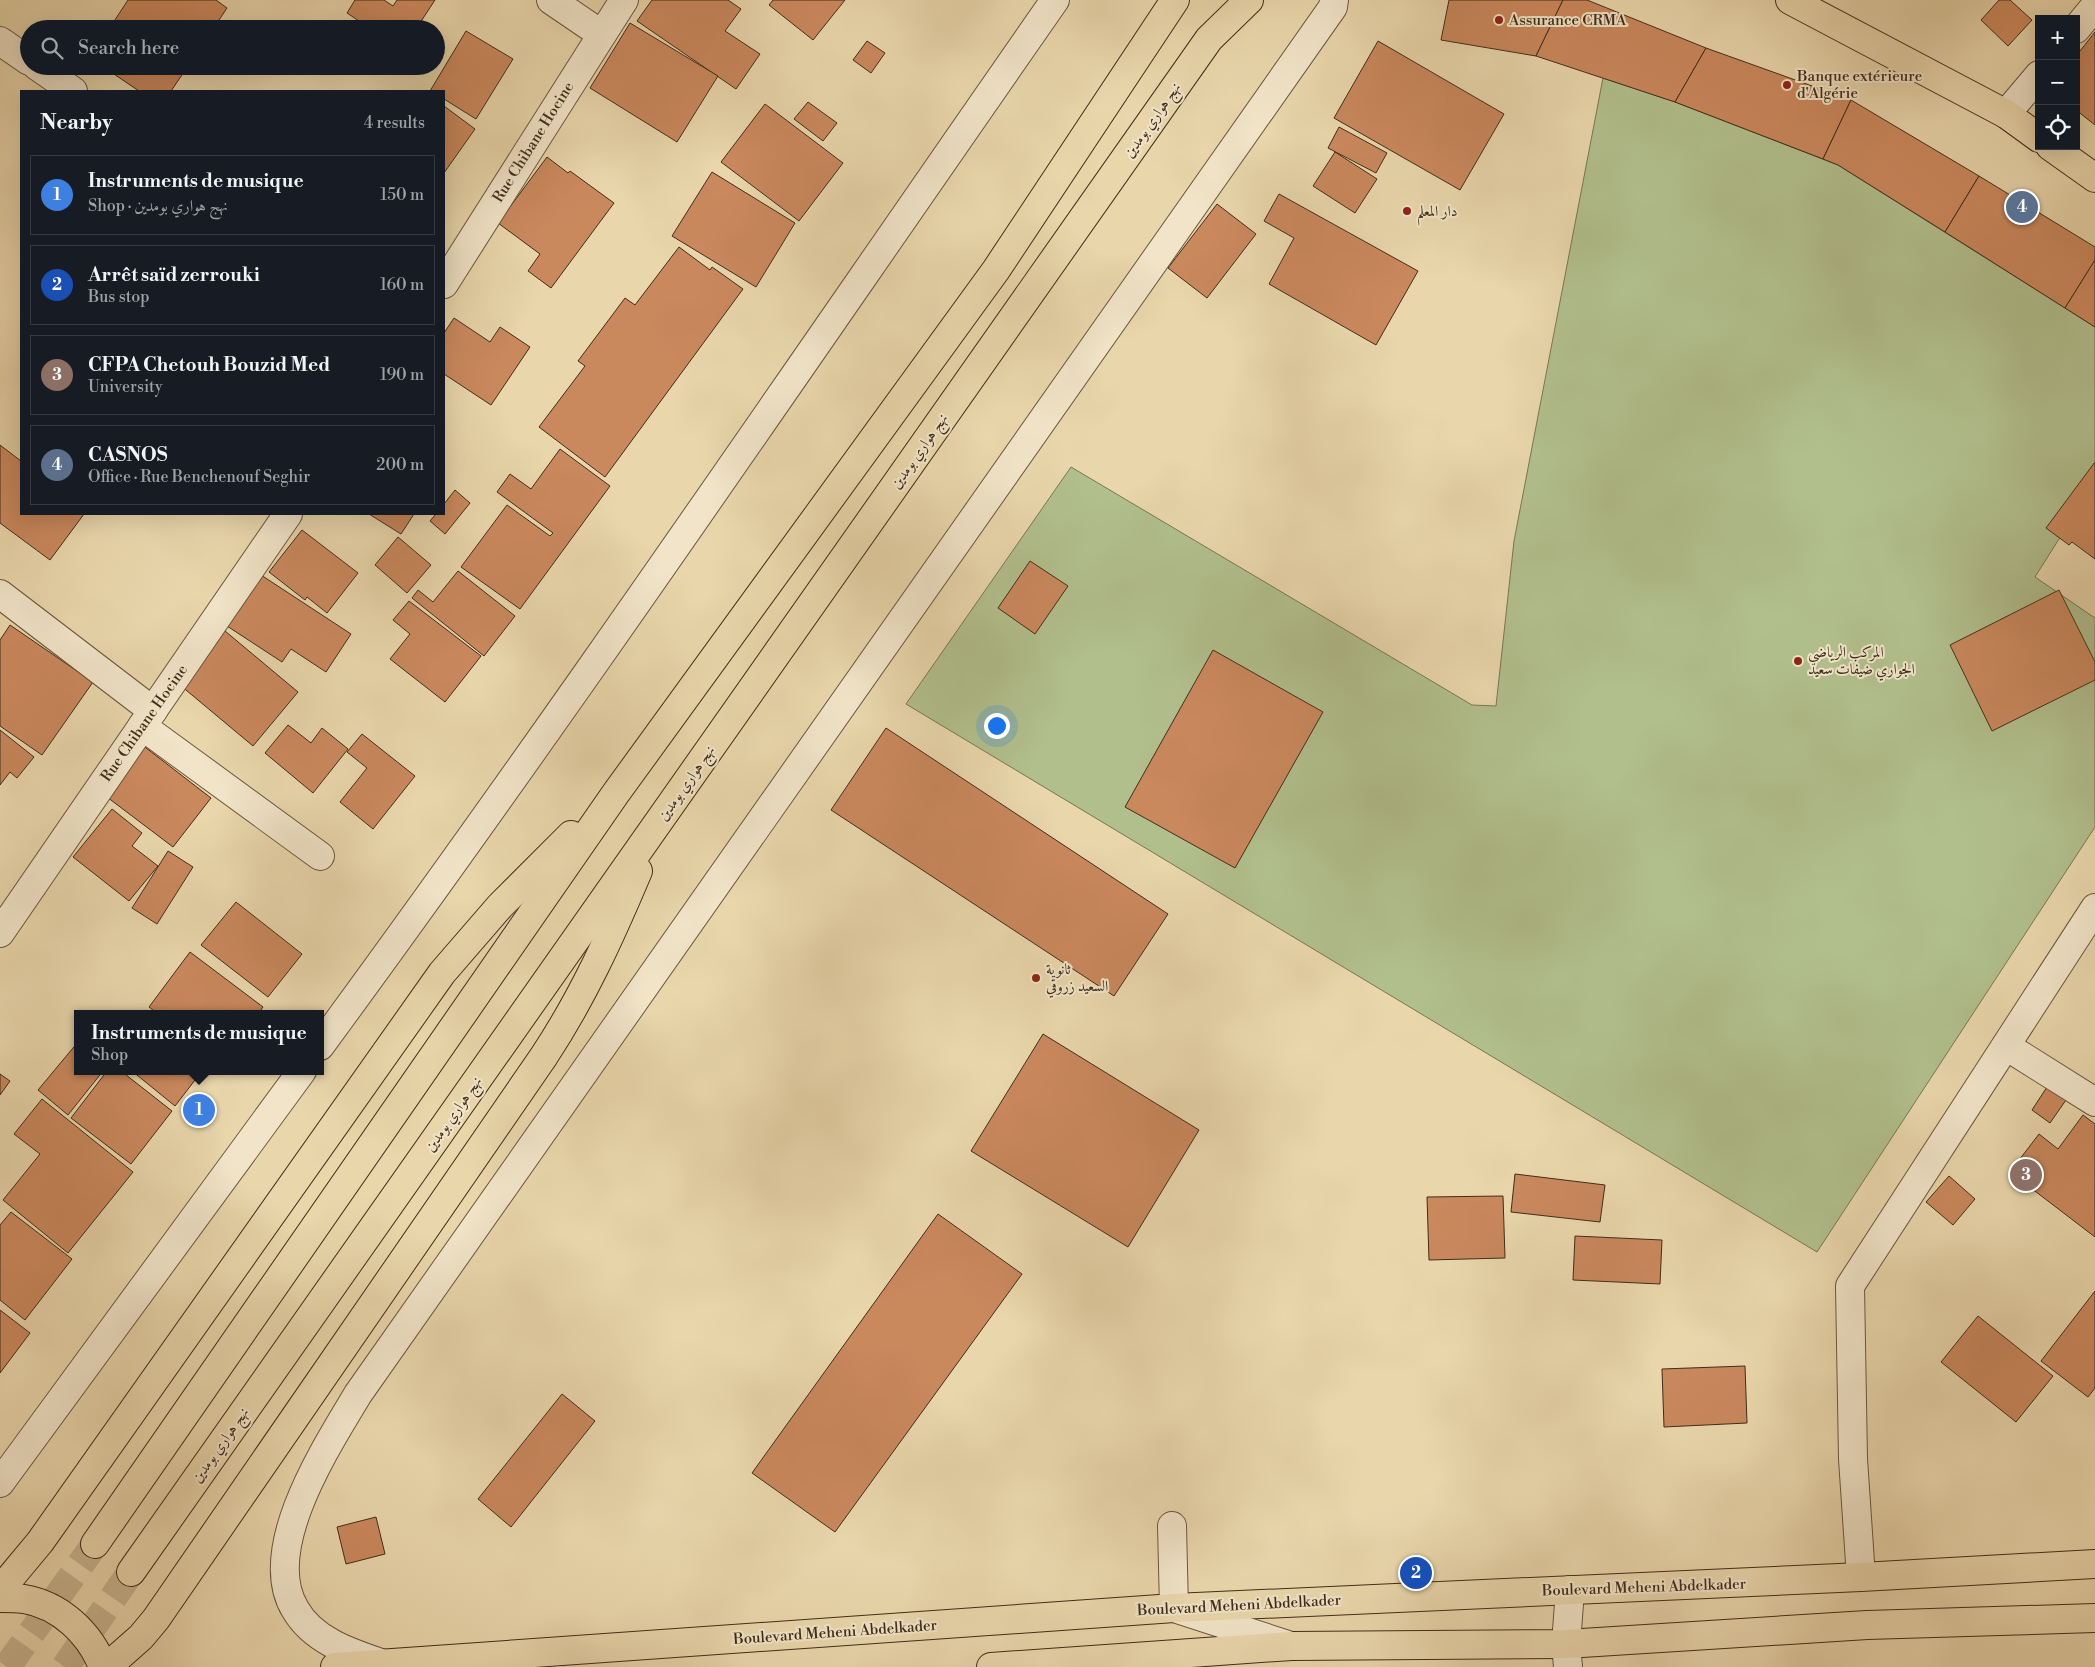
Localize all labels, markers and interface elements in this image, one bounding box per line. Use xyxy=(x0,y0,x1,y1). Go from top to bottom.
place label: Assurance CRMA xyxy=(1508,11,1627,30)
marker: Assurance CRMA xyxy=(1493,14,1505,26)
map controls xyxy=(2035,15,2080,150)
button: + xyxy=(2035,15,2080,60)
search box xyxy=(20,20,445,75)
icon: search xyxy=(38,34,66,62)
text: Search here xyxy=(78,36,179,60)
button: − xyxy=(2035,60,2080,105)
place label: Banque extérieure d'Algérie xyxy=(1796,67,1922,103)
street label: Rue Chibane Hocine xyxy=(489,78,578,206)
street label: نهج هواري بومدين xyxy=(1119,79,1189,164)
marker: Banque extérieure d'Algérie xyxy=(1781,79,1793,91)
button: locate xyxy=(2035,105,2080,150)
text: Nearby xyxy=(40,110,113,136)
text: 4 results xyxy=(364,113,425,133)
text: Instruments de musique xyxy=(88,169,304,193)
text: 1 xyxy=(53,185,61,205)
text: 150 m xyxy=(380,185,424,205)
pin: 4 xyxy=(2006,188,2038,226)
text: Shop · نهج هواري بومدين xyxy=(88,196,228,216)
place label: دار المعلم xyxy=(1417,202,1457,226)
marker: دار المعلم xyxy=(1401,205,1413,217)
text: Arrêt saïd zerrouki xyxy=(88,263,260,287)
text: 2 xyxy=(52,275,62,295)
text: 160 m xyxy=(380,275,424,295)
text: Bus stop xyxy=(88,287,150,307)
text: CFPA Chetouh Bouzid Med xyxy=(88,353,330,377)
text: 3 xyxy=(52,365,62,385)
text: 190 m xyxy=(380,365,424,385)
text: University xyxy=(88,377,162,397)
street label: نهج هواري بومدين xyxy=(886,410,956,495)
text: CASNOS xyxy=(88,443,168,467)
text: 4 xyxy=(52,455,62,475)
text: 200 m xyxy=(376,455,424,475)
text: Office · Rue Benchenouf Seghir xyxy=(88,467,310,487)
place label: المركب الرياضي الجواري ضيفات سعيد xyxy=(1808,643,1915,681)
marker: المركب الرياضي الجواري ضيفات سعيد xyxy=(1792,655,1804,667)
street label: Rue Chibane Hocine xyxy=(97,661,192,786)
your location xyxy=(984,713,1010,739)
street label: نهج هواري بومدين xyxy=(653,742,723,827)
place label: ثانوية السعيد زروقي xyxy=(1046,960,1108,998)
marker: ثانوية السعيد زروقي xyxy=(1030,972,1042,984)
popup xyxy=(74,1010,324,1075)
text: Instruments de musique xyxy=(91,1021,307,1045)
text: Shop xyxy=(91,1045,128,1065)
street label: نهج هواري بومدين xyxy=(420,1073,490,1158)
pin: 1 xyxy=(183,1091,215,1129)
pin: 3 xyxy=(2010,1156,2042,1194)
street label: نهج هواري بومدين xyxy=(187,1404,257,1489)
pin: 2 xyxy=(1400,1554,1432,1592)
street label: Boulevard Meheni Abdelkader xyxy=(1541,1574,1747,1601)
street label: Boulevard Meheni Abdelkader xyxy=(1135,1591,1342,1620)
street label: Boulevard Meheni Abdelkader xyxy=(731,1616,938,1649)

